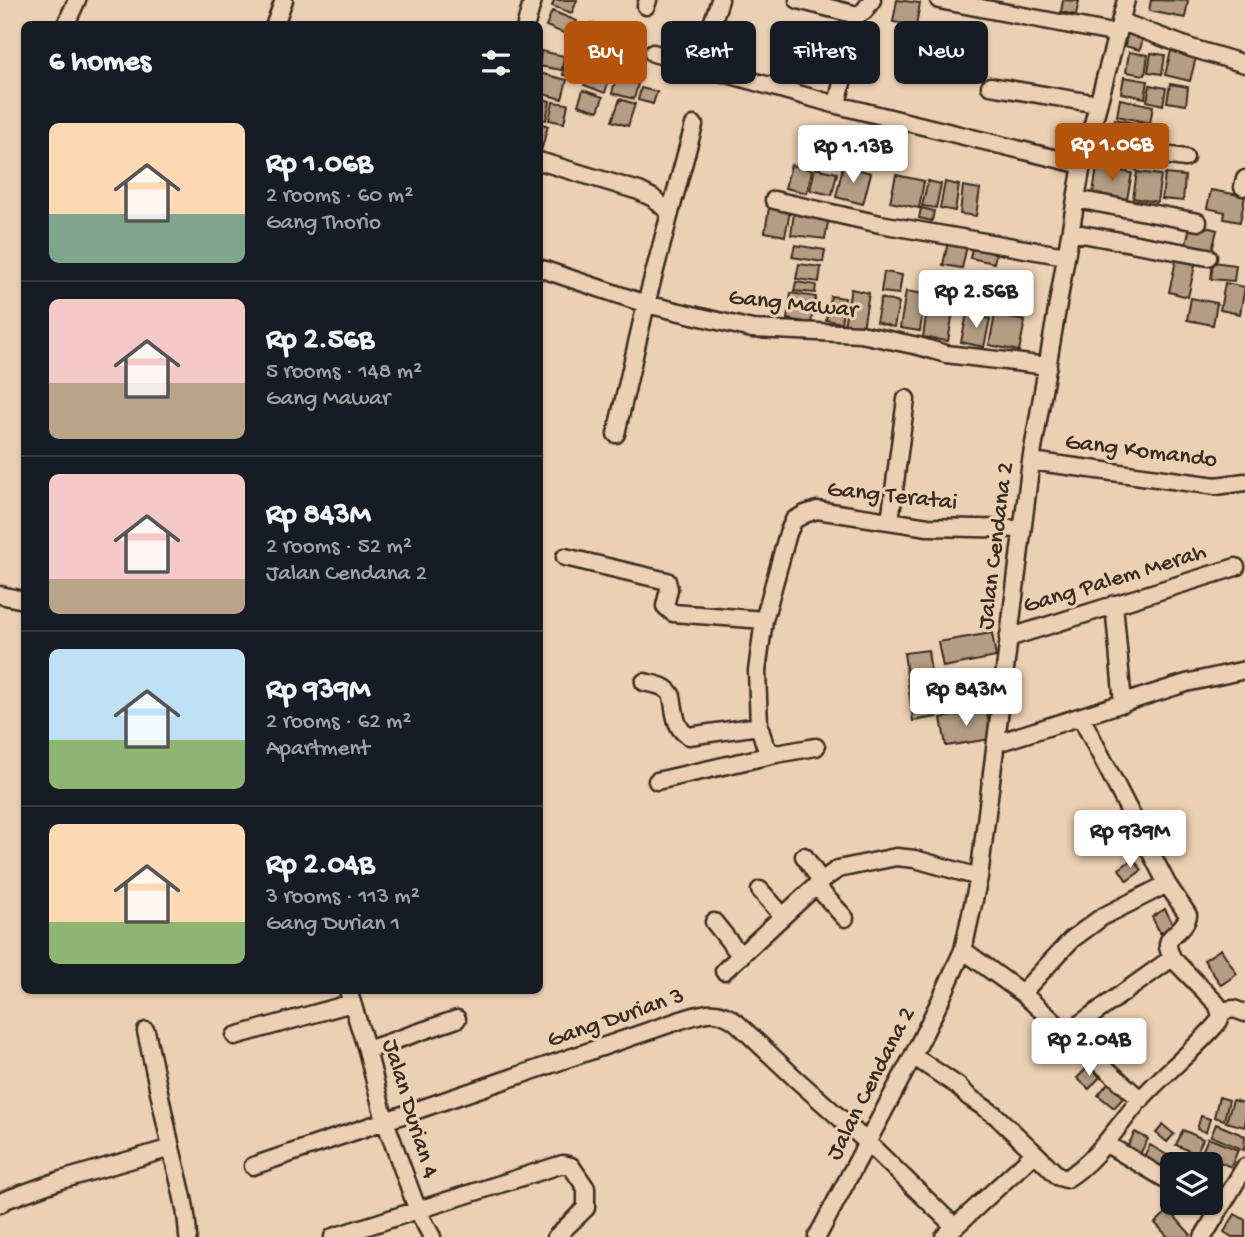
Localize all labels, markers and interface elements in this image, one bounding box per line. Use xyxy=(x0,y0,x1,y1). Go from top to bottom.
chip: Buy xyxy=(564,21,647,84)
chip: Rent xyxy=(661,21,756,84)
chip: Filters xyxy=(770,21,880,84)
chip: New xyxy=(894,21,988,84)
icon: filters xyxy=(477,44,515,82)
text: 6 homes xyxy=(49,46,151,81)
pin: Rp 1.06B xyxy=(1040,124,1184,183)
pin: Rp 1.13B xyxy=(781,125,925,185)
text: Rp 1.06B xyxy=(1071,132,1153,159)
text: Rp 1.13B xyxy=(814,134,892,161)
text: Rp 1.06B xyxy=(266,148,373,183)
icon: home xyxy=(105,151,189,235)
text: 2 rooms · 60 m² xyxy=(266,183,413,210)
text: Gang Thorio xyxy=(266,210,381,237)
pin: Rp 2.56B xyxy=(904,270,1048,330)
text: Rp 2.56B xyxy=(935,279,1017,306)
street label: Gang Mawar xyxy=(727,284,861,326)
text: Rp 2.56B xyxy=(266,324,374,359)
icon: home xyxy=(105,327,189,411)
text: 5 rooms · 148 m² xyxy=(266,359,422,386)
text: Gang Mawar xyxy=(266,386,390,413)
street label: Gang Komando xyxy=(1063,428,1219,476)
street label: Jalan Cendana 2 xyxy=(972,461,1022,631)
street label: Gang Teratai xyxy=(825,476,959,518)
text: Rp 843M xyxy=(266,499,371,534)
icon: home xyxy=(105,502,189,586)
text: 2 rooms · 52 m² xyxy=(266,534,412,561)
street label: Gang Palem Merah xyxy=(1020,538,1210,622)
text: Jalan Cendana 2 xyxy=(266,561,427,588)
pin: Rp 843M xyxy=(901,668,1031,728)
text: Rp 939M xyxy=(266,674,370,709)
icon: home xyxy=(105,677,189,761)
text: Rp 843M xyxy=(926,677,1006,704)
text: 2 rooms · 62 m² xyxy=(266,709,411,736)
text: Apartment xyxy=(266,736,370,763)
pin: Rp 939M xyxy=(1065,810,1195,870)
text: Rp 939M xyxy=(1090,819,1170,846)
text: Rp 2.04B xyxy=(266,849,374,884)
icon: home xyxy=(105,852,189,936)
text: 3 rooms · 113 m² xyxy=(266,884,420,911)
text: Gang Durian 1 xyxy=(266,911,400,938)
street label: Gang Durian 3 xyxy=(544,982,688,1056)
street label: Jalan Cendana 2 xyxy=(821,1002,923,1165)
pin: Rp 2.04B xyxy=(1017,1018,1161,1078)
text: Rp 2.04B xyxy=(1047,1027,1131,1054)
street label: Jalan Durian 4 xyxy=(374,1036,444,1183)
map controls xyxy=(1160,1152,1223,1215)
button: layers xyxy=(1160,1152,1223,1215)

